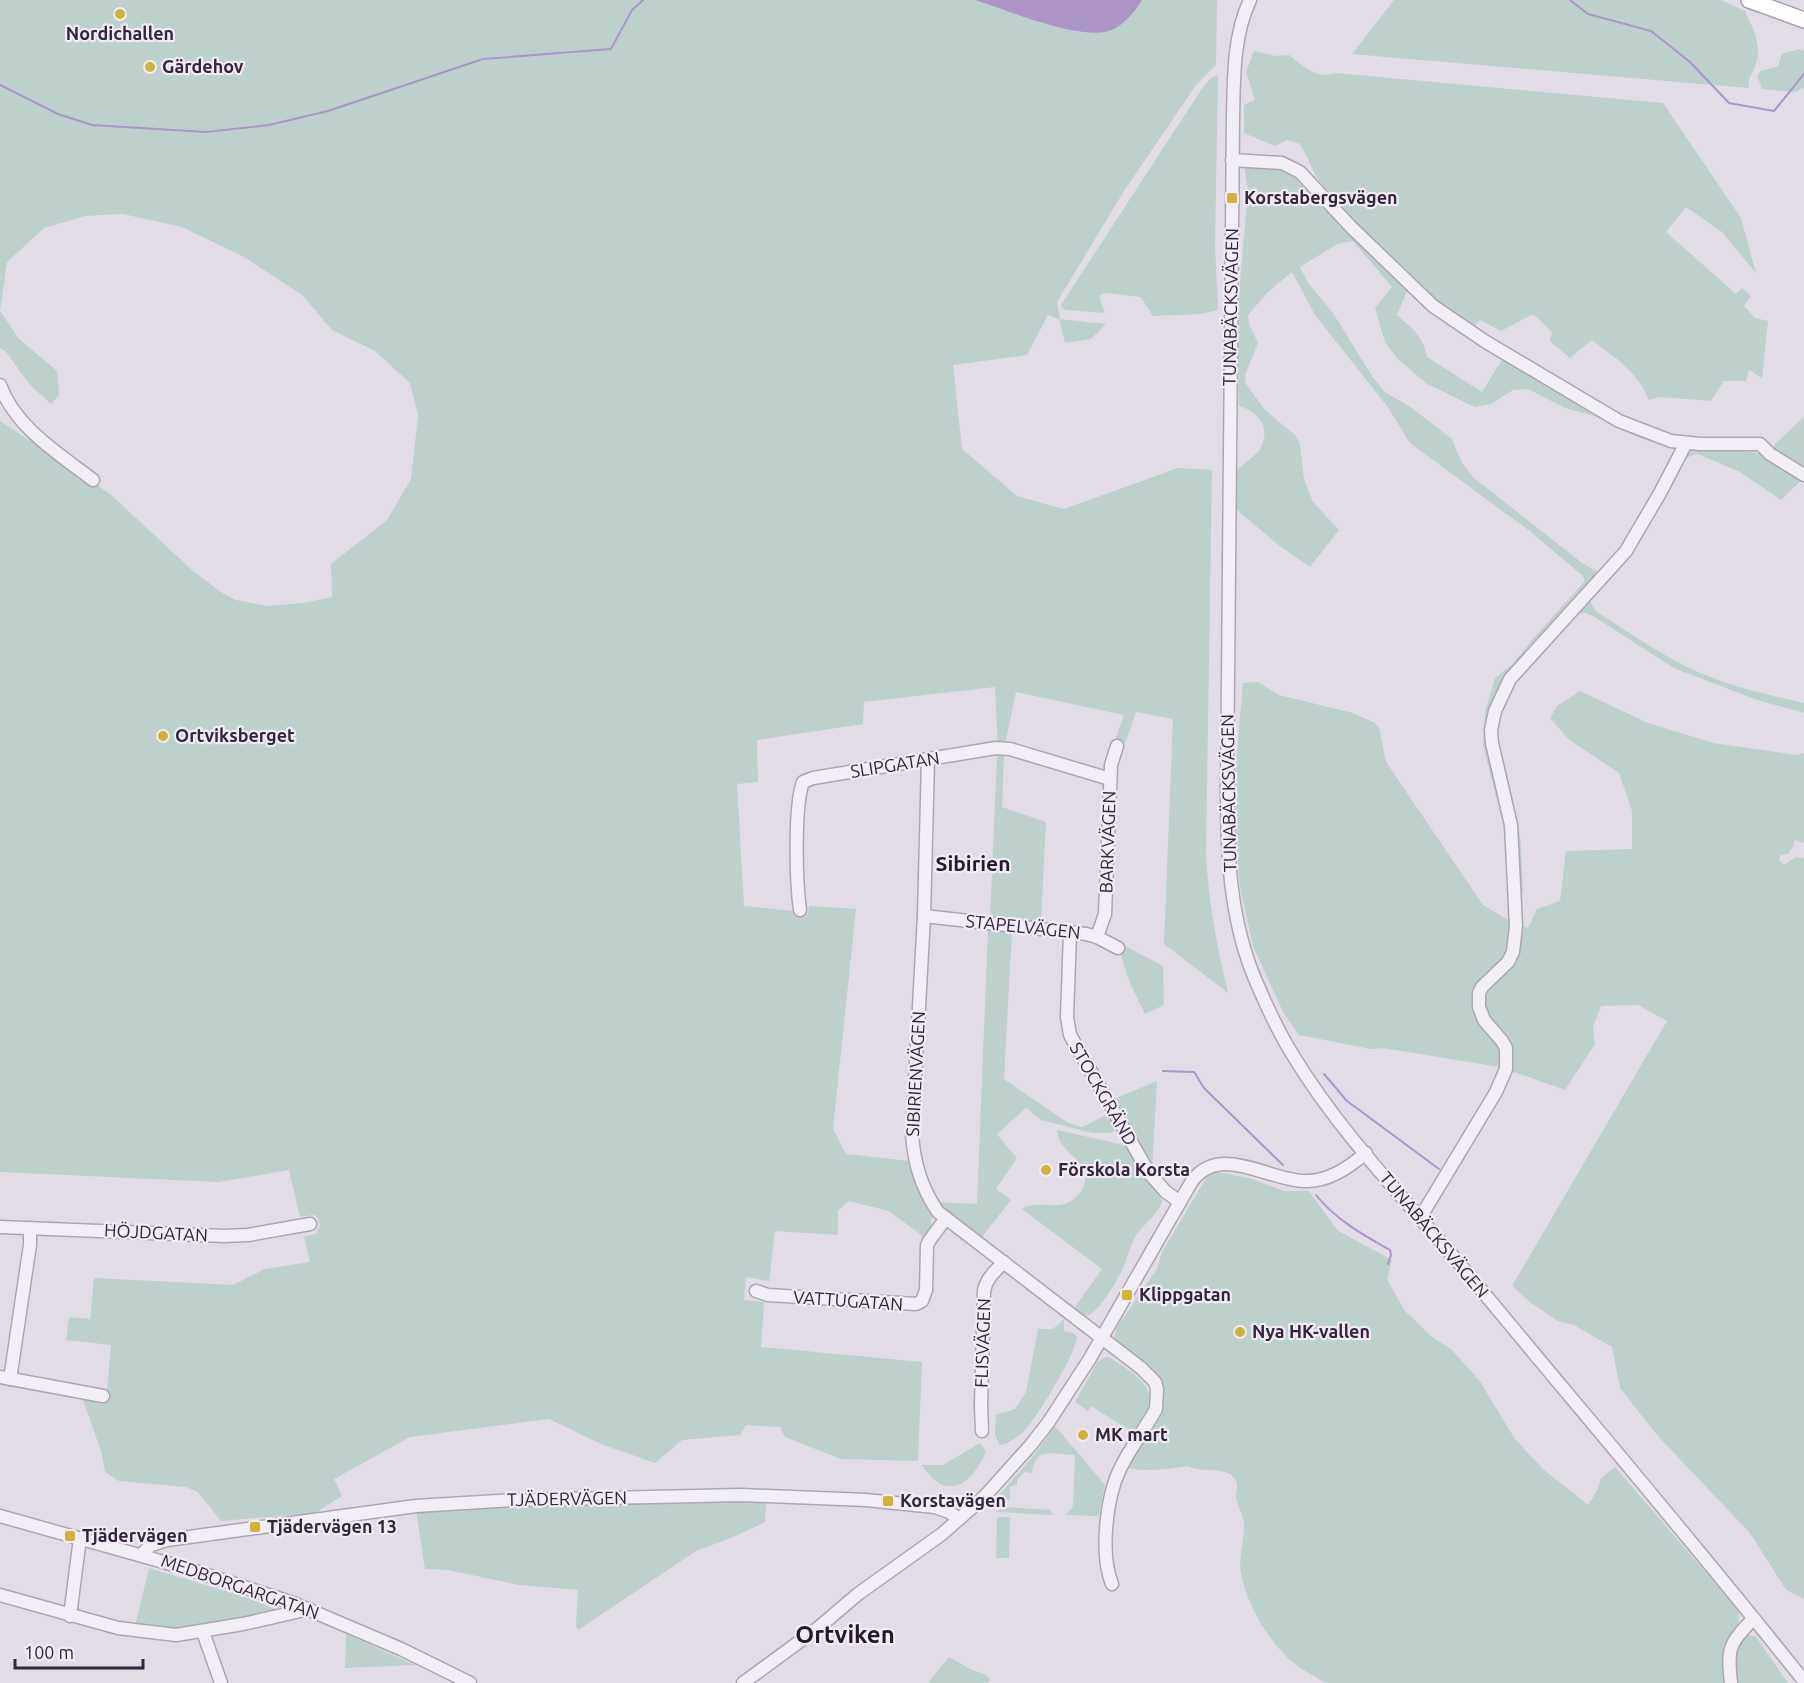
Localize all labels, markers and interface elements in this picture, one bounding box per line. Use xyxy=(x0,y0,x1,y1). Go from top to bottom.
marker: Nordichallen xyxy=(113,7,127,21)
place label: Nordichallen xyxy=(66,23,174,43)
place label: Gärdehov xyxy=(162,56,244,76)
marker: Gärdehov xyxy=(143,60,157,74)
place label: Korstabergsvägen xyxy=(1244,187,1398,207)
marker: Korstabergsvägen xyxy=(1225,191,1239,205)
street label: TUNABÄCKSVÄGEN xyxy=(1219,228,1241,386)
street label: TUNABÄCKSVÄGEN xyxy=(1217,714,1239,872)
place label: Ortviksberget xyxy=(175,725,295,745)
marker: Ortviksberget xyxy=(156,729,170,743)
street label: SLIPGATAN xyxy=(849,747,941,781)
street label: BARKVÄGEN xyxy=(1095,790,1119,894)
district label: Sibirien xyxy=(935,851,1011,875)
street label: STAPELVÄGEN xyxy=(965,910,1082,942)
street label: SIBIRIENVÄGEN xyxy=(902,1011,928,1137)
street label: STOCKGRÄND xyxy=(1066,1038,1141,1149)
place label: Förskola Korsta xyxy=(1058,1159,1190,1179)
marker: Förskola Korsta xyxy=(1039,1163,1053,1177)
street label: TUNABÄCKSVÄGEN xyxy=(1376,1167,1493,1301)
street label: HÖJDGATAN xyxy=(104,1219,209,1245)
place label: Klippgatan xyxy=(1139,1284,1231,1304)
street label: VATTUGATAN xyxy=(792,1286,904,1314)
marker: Klippgatan xyxy=(1120,1288,1134,1302)
street label: FLISVÄGEN xyxy=(970,1298,994,1388)
place label: Nya HK-vallen xyxy=(1252,1321,1370,1341)
marker: Nya HK-vallen xyxy=(1233,1325,1247,1339)
place label: MK mart xyxy=(1095,1424,1168,1444)
marker: MK mart xyxy=(1076,1428,1090,1442)
street label: TJÄDERVÄGEN xyxy=(507,1487,627,1509)
place label: Korstavägen xyxy=(900,1490,1006,1510)
marker: Korstavägen xyxy=(881,1494,895,1508)
place label: Tjädervägen 13 xyxy=(267,1516,397,1536)
marker: Tjädervägen 13 xyxy=(248,1520,262,1534)
place label: Tjädervägen xyxy=(82,1525,187,1545)
marker: Tjädervägen xyxy=(63,1529,77,1543)
street label: MEDBORGARGATAN xyxy=(159,1550,322,1623)
district label: Ortviken xyxy=(795,1621,895,1648)
scale bar xyxy=(15,1632,142,1670)
text: 100 m xyxy=(24,1642,74,1662)

